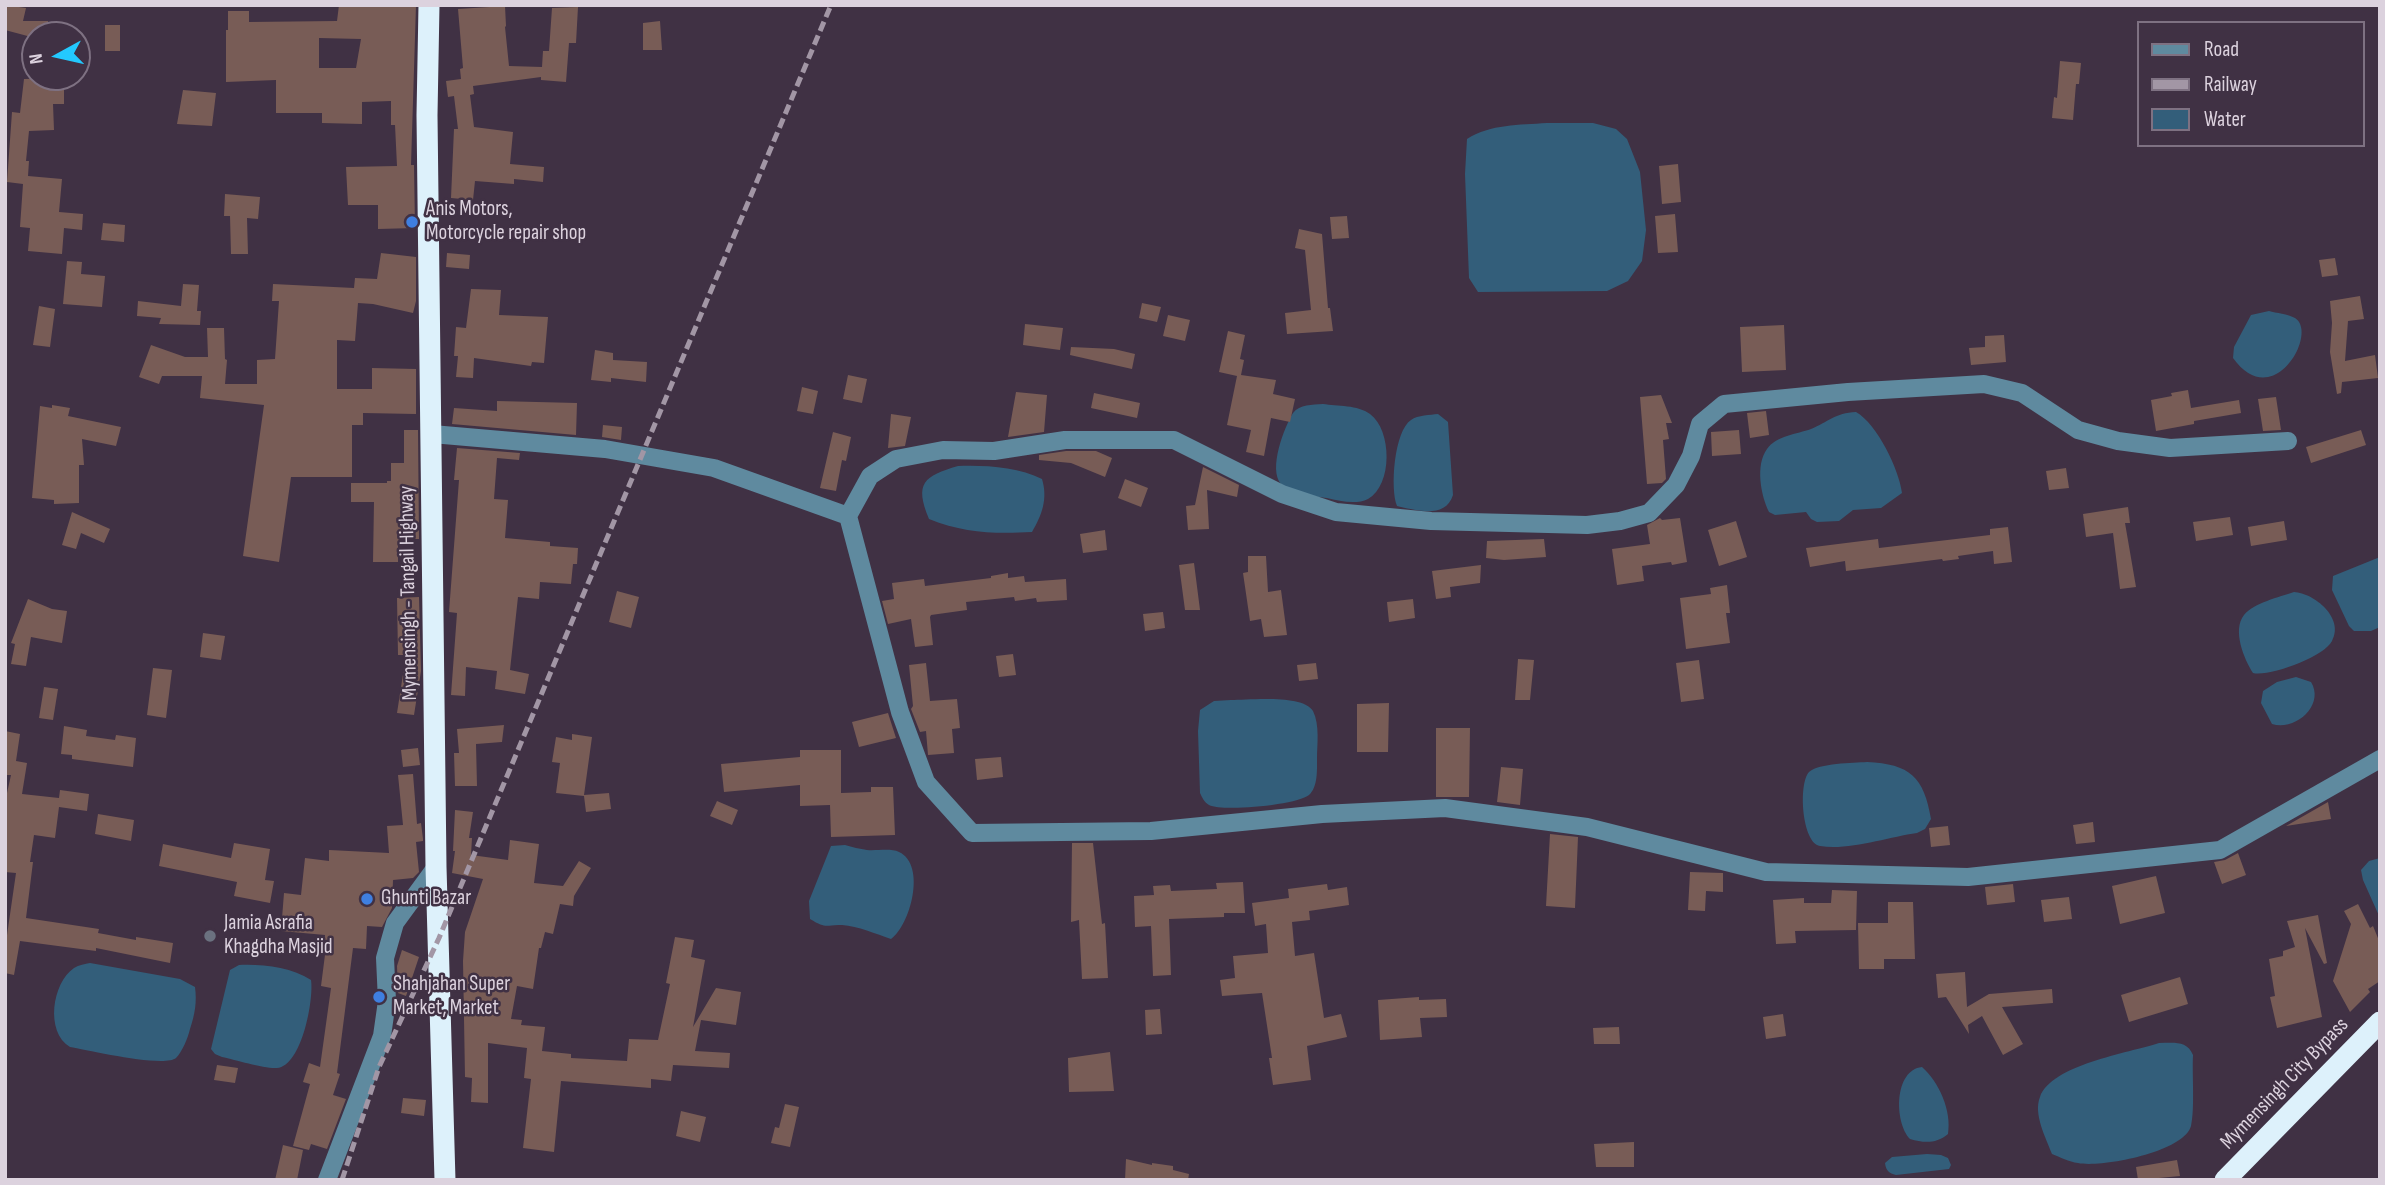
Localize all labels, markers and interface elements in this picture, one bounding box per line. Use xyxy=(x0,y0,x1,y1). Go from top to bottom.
north arrow xyxy=(21,21,91,91)
legend xyxy=(2136,21,2364,147)
text: Road xyxy=(2204,37,2239,62)
text: N xyxy=(25,52,49,65)
text: Railway xyxy=(2204,72,2257,97)
text: Water xyxy=(2204,107,2246,132)
place label: Anis Motors, Motorcycle repair shop xyxy=(426,197,586,247)
marker: Anis Motors, Motorcycle repair shop xyxy=(404,214,420,230)
street label: Mymensingh - Tangail Highway xyxy=(395,485,423,701)
place label: Ghunti Bazar xyxy=(381,886,471,912)
marker: Ghunti Bazar xyxy=(359,891,375,907)
place label: Jamia Asrafia Khagdha Masjid xyxy=(224,911,333,961)
marker: Jamia Asrafia Khagdha Masjid xyxy=(202,928,218,944)
place label: Shahjahan Super Market, Market xyxy=(393,972,510,1022)
marker: Shahjahan Super Market, Market xyxy=(371,989,387,1005)
street label: Mymensingh City Bypass xyxy=(2216,1013,2354,1155)

